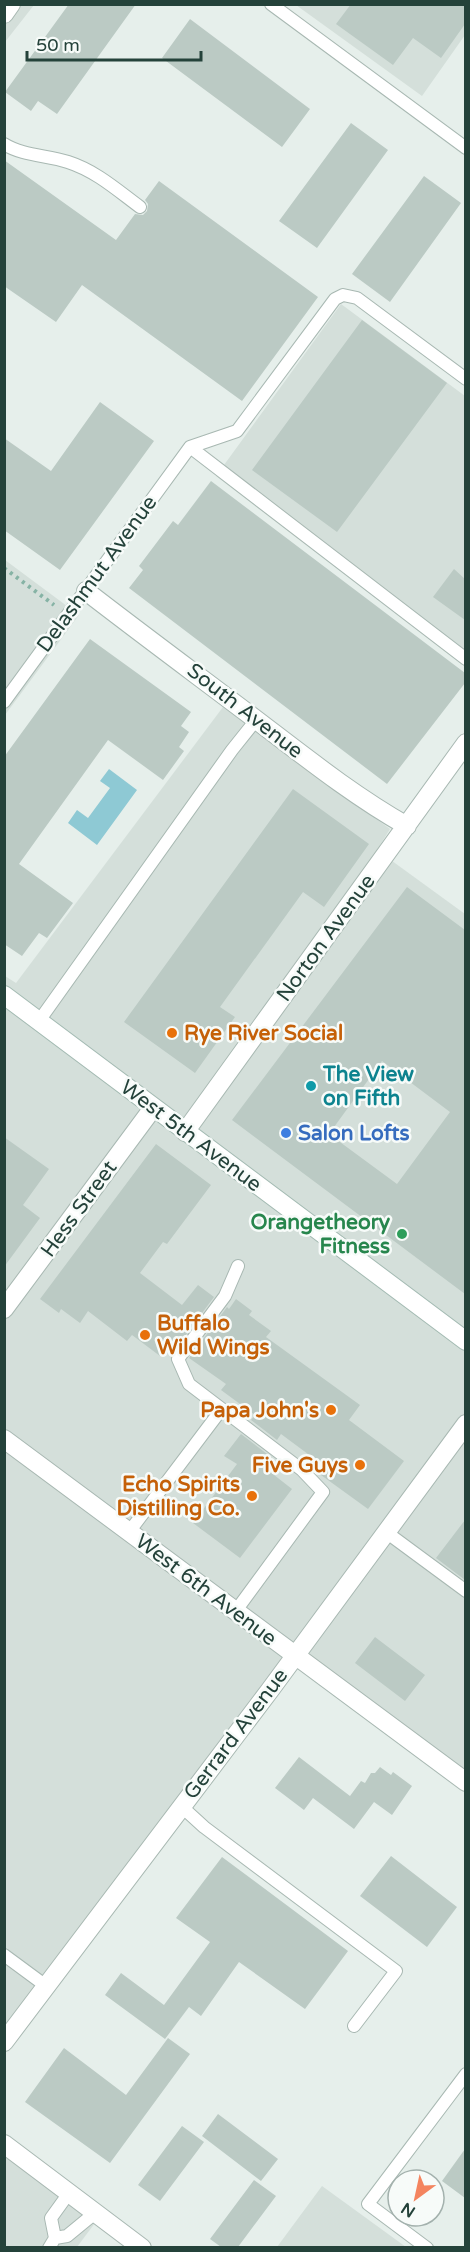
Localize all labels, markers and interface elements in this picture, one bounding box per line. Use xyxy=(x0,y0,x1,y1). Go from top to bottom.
scale bar xyxy=(27,24,201,62)
text: 50 m xyxy=(36,34,80,56)
street label: Delashmut Avenue xyxy=(32,491,162,657)
street label: South Avenue xyxy=(182,658,308,764)
street label: Norton Avenue xyxy=(271,869,381,1007)
place label: Rye River Social xyxy=(184,1021,343,1046)
marker: Rye River Social xyxy=(165,1026,179,1040)
place label: The View on Fifth xyxy=(322,1062,414,1111)
street label: West 5th Avenue xyxy=(115,1075,267,1197)
marker: The View on Fifth xyxy=(304,1079,318,1093)
place label: Salon Lofts xyxy=(298,1121,410,1146)
marker: Salon Lofts xyxy=(279,1126,293,1140)
street label: Hess Street xyxy=(36,1156,122,1262)
place label: Orangetheory Fitness xyxy=(251,1210,391,1259)
marker: Orangetheory Fitness xyxy=(395,1227,409,1241)
place label: Buffalo Wild Wings xyxy=(157,1311,270,1360)
marker: Buffalo Wild Wings xyxy=(138,1328,152,1342)
place label: Papa John's xyxy=(200,1398,319,1423)
marker: Papa John's xyxy=(324,1403,338,1417)
place label: Five Guys xyxy=(252,1453,348,1478)
marker: Five Guys xyxy=(353,1458,367,1472)
place label: Echo Spirits Distilling Co. xyxy=(116,1472,240,1521)
marker: Echo Spirits Distilling Co. xyxy=(245,1489,259,1503)
street label: West 6th Avenue xyxy=(130,1529,282,1651)
street label: Gerrard Avenue xyxy=(179,1664,293,1804)
north arrow xyxy=(386,2168,446,2228)
text: N xyxy=(398,2198,419,2222)

